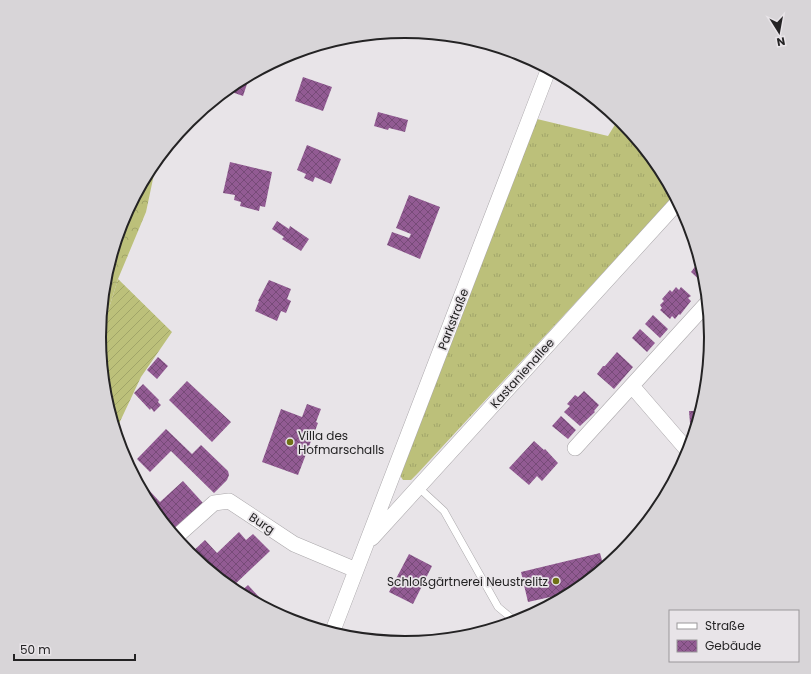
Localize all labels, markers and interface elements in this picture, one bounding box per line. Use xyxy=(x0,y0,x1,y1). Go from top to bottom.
north arrow xyxy=(759,12,799,52)
text: N xyxy=(775,33,786,50)
street label: Parkstraße xyxy=(433,286,473,352)
street label: Kastanienallee xyxy=(486,334,558,412)
place label: Villa des Hofmarschalls xyxy=(298,427,384,458)
marker: Villa des Hofmarschalls xyxy=(285,437,295,447)
street label: Burg xyxy=(246,508,278,538)
place label: Schloßgärtnerei Neustrelitz xyxy=(387,573,548,590)
marker: Schloßgärtnerei Neustrelitz xyxy=(551,576,561,586)
legend xyxy=(669,610,799,662)
text: Straße xyxy=(705,617,745,634)
scale bar xyxy=(14,636,135,662)
text: Gebäude xyxy=(705,637,761,654)
text: 50 m xyxy=(20,641,51,658)

